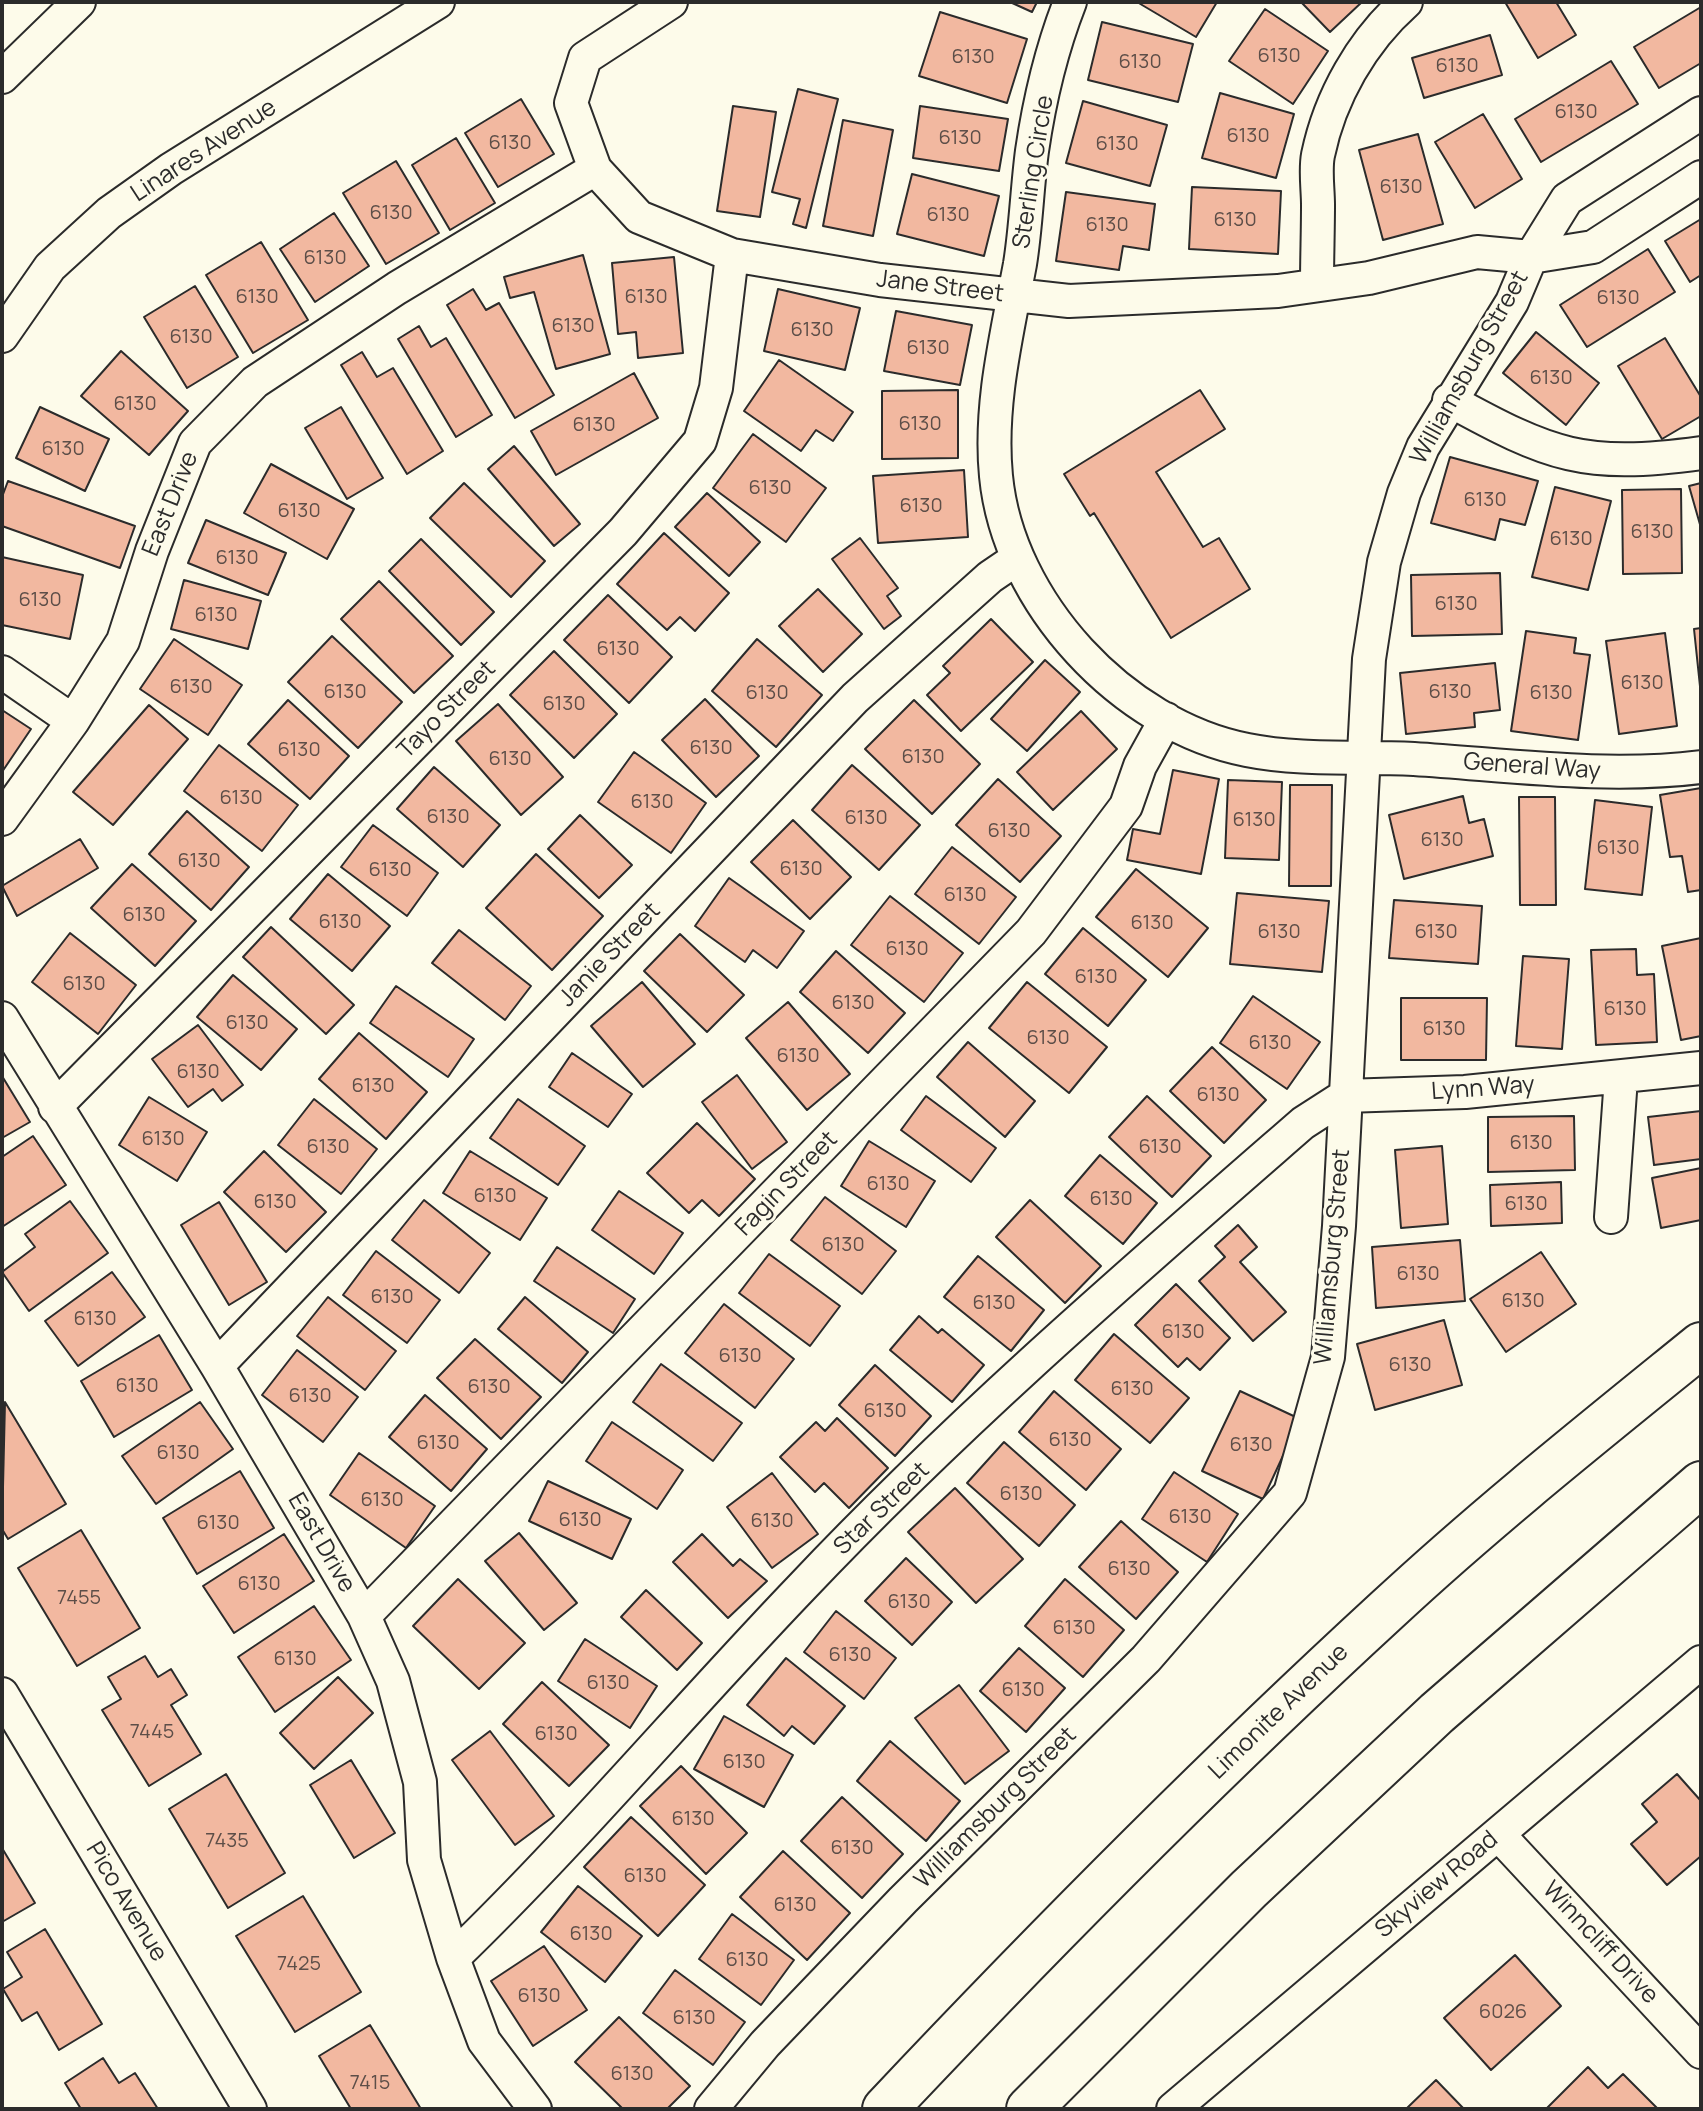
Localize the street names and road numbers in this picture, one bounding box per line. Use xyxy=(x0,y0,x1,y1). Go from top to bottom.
street label: Linares Avenue xyxy=(126,93,282,209)
street label: Sterling Circle xyxy=(1008,93,1060,251)
street label: Jane Street xyxy=(875,265,1005,309)
street label: Williamsburg Street xyxy=(1405,266,1535,470)
street label: East Drive xyxy=(137,448,205,560)
street label: Tayo Street xyxy=(392,655,502,765)
street label: General Way xyxy=(1462,748,1602,786)
street label: Janie Street xyxy=(553,897,667,1013)
street label: Lynn Way xyxy=(1430,1071,1536,1107)
street label: Fagin Street xyxy=(730,1126,844,1242)
street label: Williamsburg Street xyxy=(1309,1148,1357,1366)
street label: Star Street xyxy=(828,1456,936,1562)
street label: East Drive xyxy=(281,1488,361,1598)
street label: Limonite Avenue xyxy=(1203,1638,1355,1786)
street label: Williamsburg Street xyxy=(909,1721,1083,1895)
street label: Skyview Road xyxy=(1370,1826,1504,1944)
street label: Pico Avenue xyxy=(79,1837,173,1967)
street label: Winncliff Drive xyxy=(1536,1876,1664,2010)

